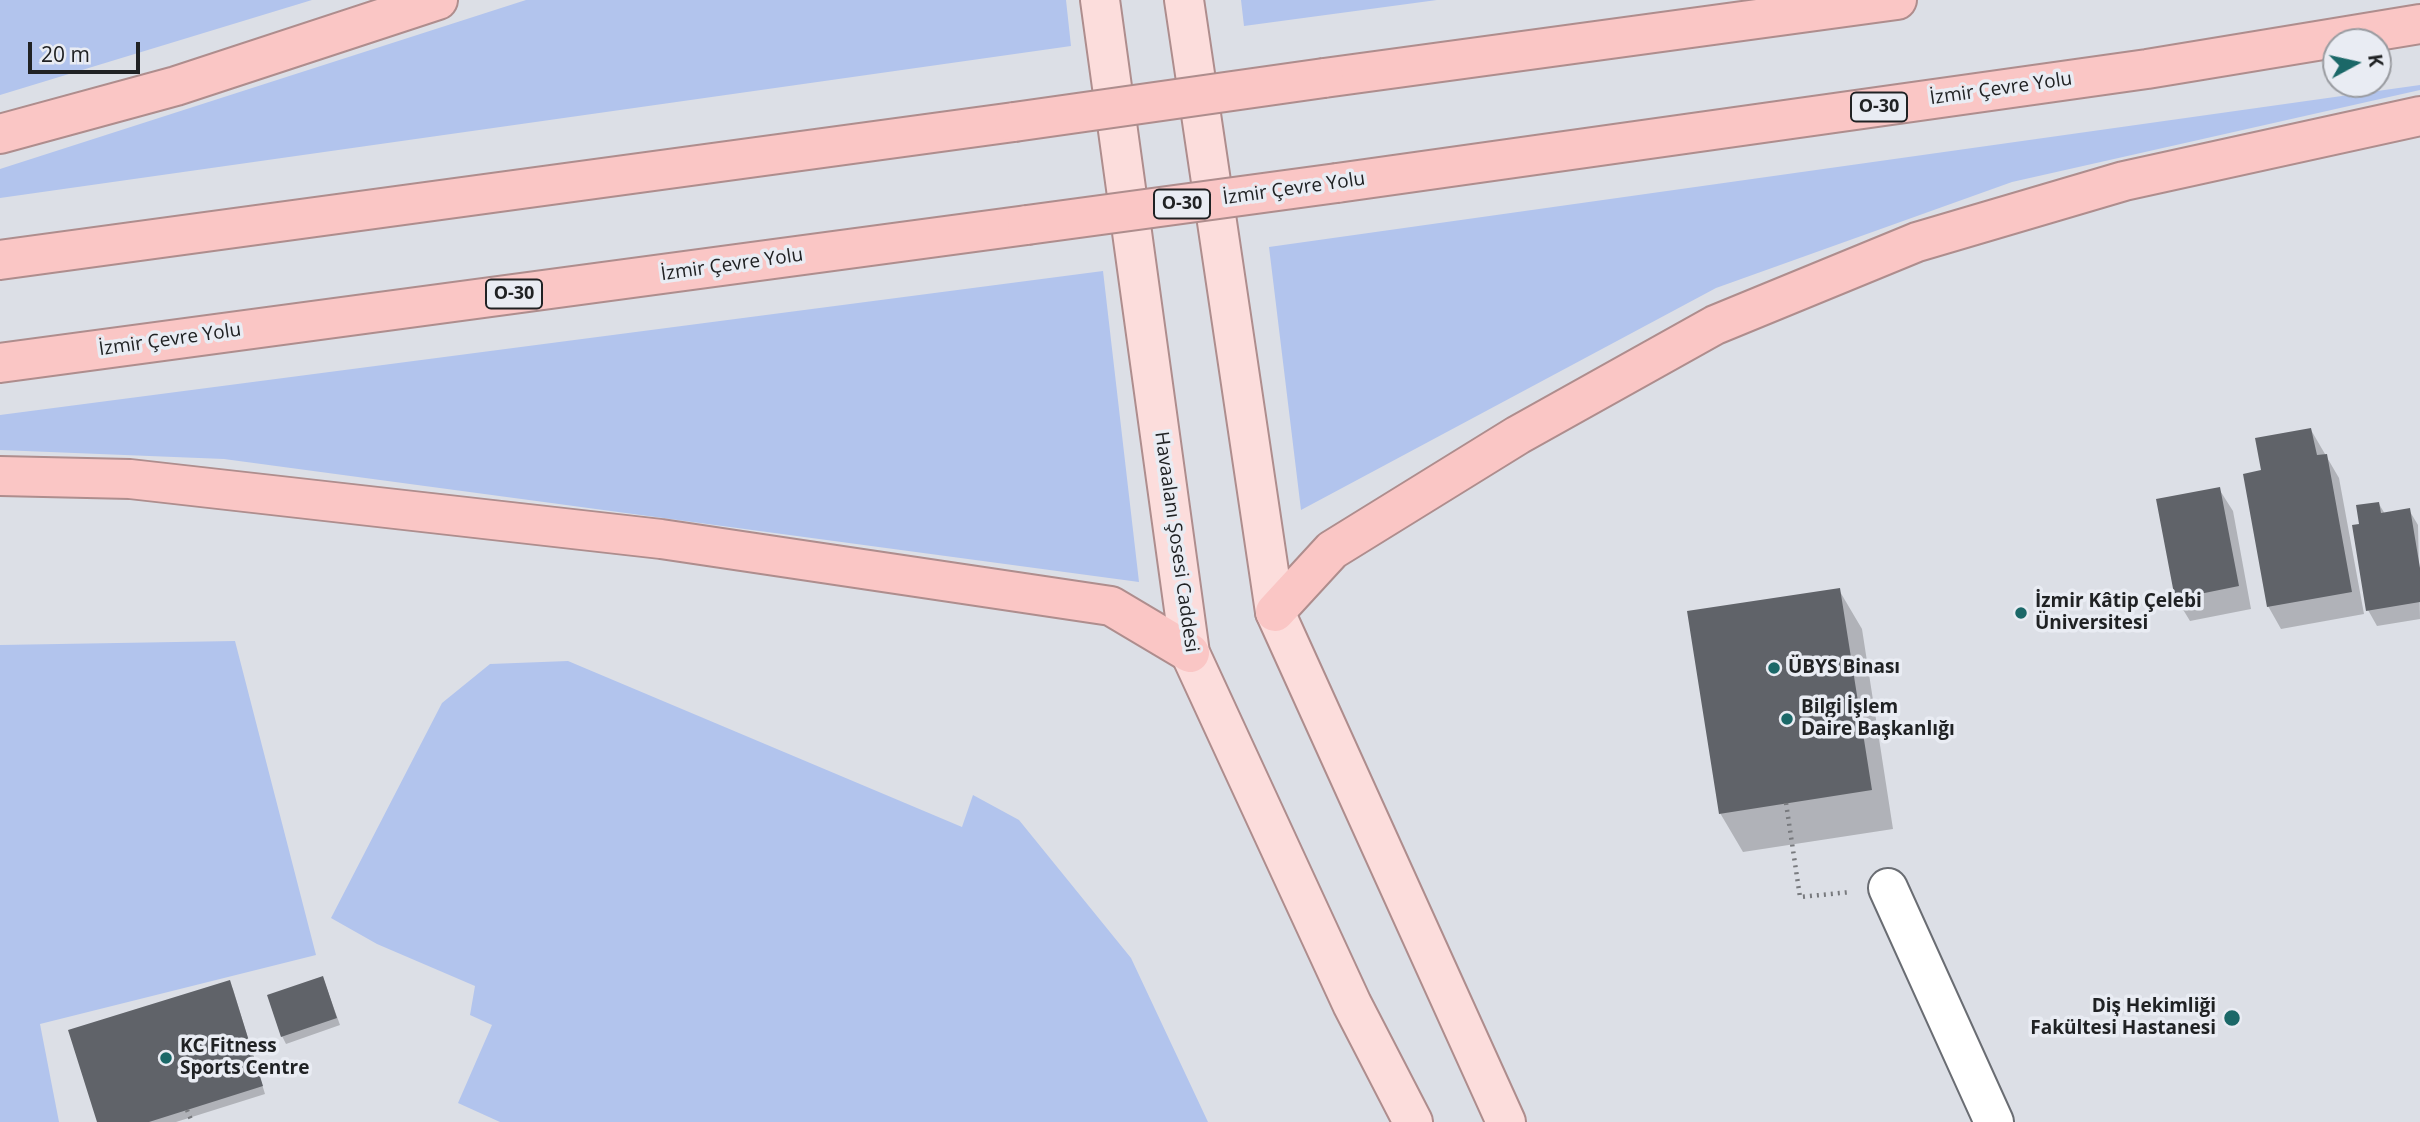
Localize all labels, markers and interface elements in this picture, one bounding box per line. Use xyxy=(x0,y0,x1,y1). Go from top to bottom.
scale bar xyxy=(32,28,144,72)
north arrow xyxy=(2322,28,2392,98)
text: 20 m xyxy=(41,40,90,68)
text: K xyxy=(2362,52,2390,68)
street label: İzmir Çevre Yolu xyxy=(1928,68,2074,110)
road number: O-30 xyxy=(1851,92,1907,122)
street label: İzmir Çevre Yolu xyxy=(1221,168,1367,210)
road number: O-30 xyxy=(1154,190,1210,218)
street label: İzmir Çevre Yolu xyxy=(659,244,805,286)
road number: O-30 xyxy=(486,280,542,308)
street label: İzmir Çevre Yolu xyxy=(97,319,243,361)
street label: Havaalanı Şosesi Caddesi xyxy=(1149,430,1203,654)
place label: İzmir Kâtip Çelebi Üniversitesi xyxy=(2035,591,2202,635)
marker: İzmir Kâtip Çelebi Üniversitesi xyxy=(2013,605,2029,621)
place label: ÜBYS Binası xyxy=(1788,657,1900,679)
marker: ÜBYS Binası xyxy=(1766,660,1782,676)
place label: Bilgi İşlem Daire Başkanlığı xyxy=(1801,697,1955,741)
marker: Bilgi İşlem Daire Başkanlığı xyxy=(1779,711,1795,727)
place label: Diş Hekimliği Fakültesi Hastanesi xyxy=(2030,996,2216,1040)
marker: Diş Hekimliği Fakültesi Hastanesi xyxy=(2222,1008,2242,1028)
place label: KC Fitness Sports Centre xyxy=(180,1036,309,1080)
marker: KC Fitness Sports Centre xyxy=(158,1050,174,1066)

